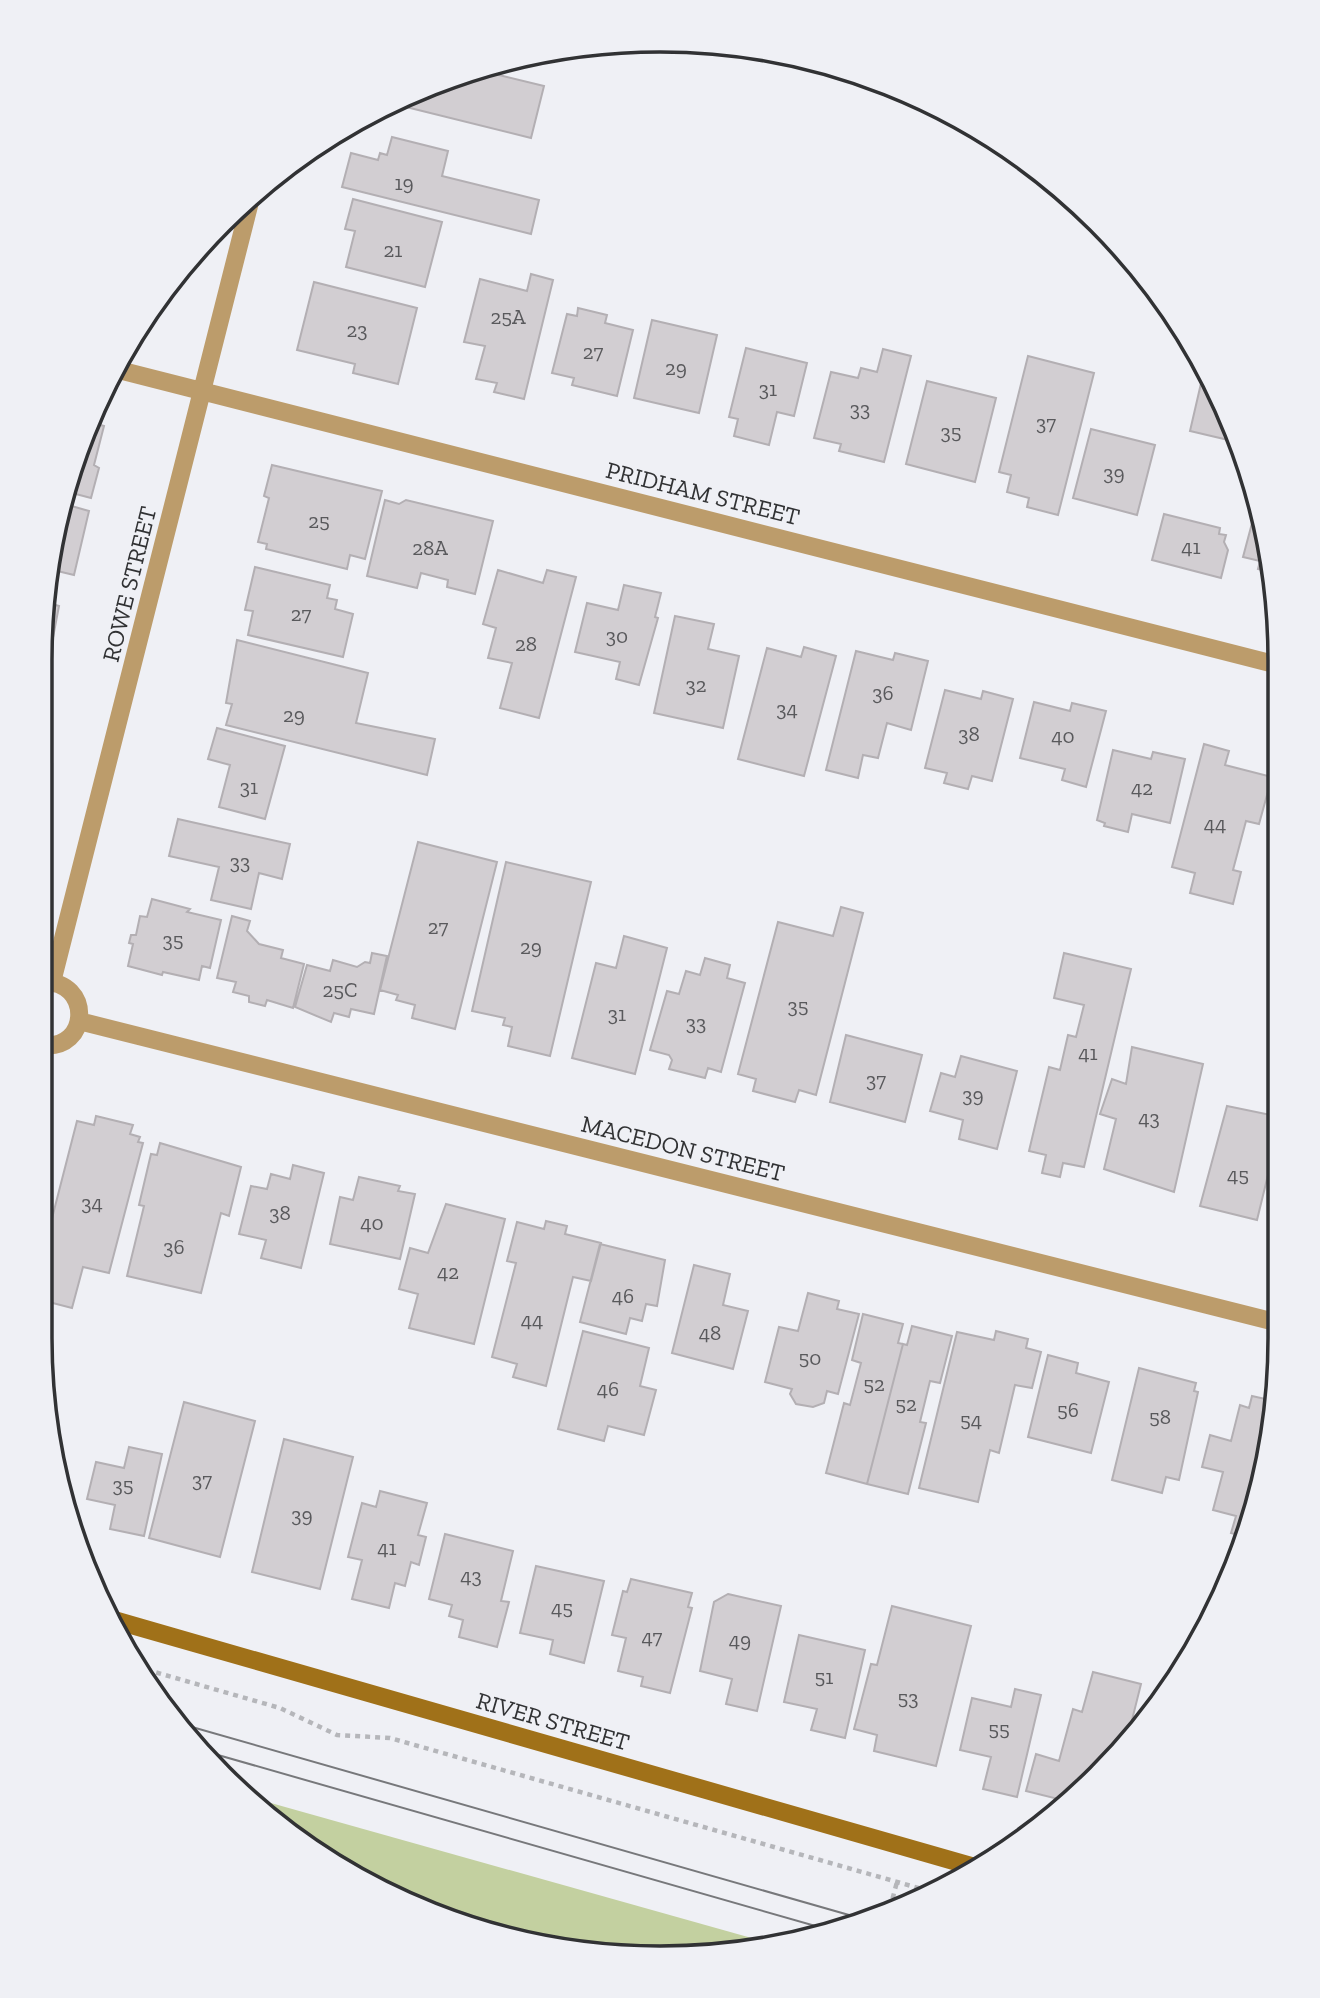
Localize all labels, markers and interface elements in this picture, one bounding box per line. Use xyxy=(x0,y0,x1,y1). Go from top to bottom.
house number: 19 xyxy=(394,170,414,195)
house number: 21 xyxy=(384,237,402,262)
house number: 25A xyxy=(490,304,526,329)
house number: 23 xyxy=(346,317,368,342)
house number: 27 xyxy=(583,339,603,364)
house number: 29 xyxy=(665,355,687,380)
house number: 31 xyxy=(759,376,777,401)
house number: 33 xyxy=(850,396,870,421)
house number: 37 xyxy=(1036,410,1056,435)
house number: 35 xyxy=(940,419,962,444)
street label: PRIDHAM STREET xyxy=(603,455,803,531)
house number: 39 xyxy=(1103,460,1125,485)
street label: ROWE STREET xyxy=(96,503,162,665)
house number: 25 xyxy=(308,508,330,533)
house number: 41 xyxy=(1181,534,1201,559)
house number: 28A xyxy=(412,535,448,560)
house number: 27 xyxy=(291,601,311,626)
house number: 30 xyxy=(606,623,628,648)
house number: 28 xyxy=(515,631,537,656)
house number: 32 xyxy=(685,672,707,697)
house number: 36 xyxy=(872,680,894,705)
house number: 34 xyxy=(776,696,798,721)
house number: 29 xyxy=(283,702,305,727)
house number: 38 xyxy=(958,721,980,746)
house number: 40 xyxy=(1051,723,1075,748)
house number: 31 xyxy=(240,774,258,799)
house number: 42 xyxy=(1131,775,1153,800)
house number: 44 xyxy=(1204,811,1226,836)
house number: 33 xyxy=(230,849,250,874)
house number: 27 xyxy=(428,914,448,939)
house number: 35 xyxy=(162,927,184,952)
house number: 29 xyxy=(520,934,542,959)
house number: 25C xyxy=(322,977,358,1002)
house number: 35 xyxy=(787,993,809,1018)
house number: 31 xyxy=(608,1001,626,1026)
house number: 33 xyxy=(686,1010,706,1035)
house number: 41 xyxy=(1078,1040,1098,1065)
house number: 37 xyxy=(866,1067,886,1092)
house number: 39 xyxy=(962,1082,984,1107)
house number: 43 xyxy=(1138,1105,1160,1130)
street label: MACEDON STREET xyxy=(578,1109,788,1187)
house number: 45 xyxy=(1227,1162,1249,1187)
house number: 34 xyxy=(81,1190,103,1215)
house number: 38 xyxy=(269,1200,291,1225)
house number: 40 xyxy=(360,1210,384,1235)
house number: 36 xyxy=(163,1234,185,1259)
house number: 42 xyxy=(437,1259,459,1284)
house number: 46 xyxy=(612,1283,634,1308)
house number: 44 xyxy=(521,1307,543,1332)
house number: 48 xyxy=(699,1320,721,1345)
house number: 50 xyxy=(799,1345,821,1370)
house number: 52 xyxy=(863,1371,885,1396)
house number: 46 xyxy=(597,1376,619,1401)
house number: 52 xyxy=(895,1391,917,1416)
house number: 56 xyxy=(1057,1397,1079,1422)
house number: 58 xyxy=(1149,1404,1171,1429)
house number: 54 xyxy=(960,1407,982,1432)
house number: 37 xyxy=(192,1467,212,1492)
house number: 35 xyxy=(112,1472,134,1497)
house number: 39 xyxy=(291,1502,313,1527)
house number: 41 xyxy=(377,1535,397,1560)
house number: 43 xyxy=(460,1563,482,1588)
house number: 45 xyxy=(551,1595,573,1620)
house number: 47 xyxy=(642,1624,663,1649)
house number: 49 xyxy=(729,1627,751,1652)
house number: 51 xyxy=(815,1664,833,1689)
street label: RIVER STREET xyxy=(473,1685,633,1757)
house number: 53 xyxy=(897,1685,919,1710)
house number: 55 xyxy=(988,1716,1010,1741)

